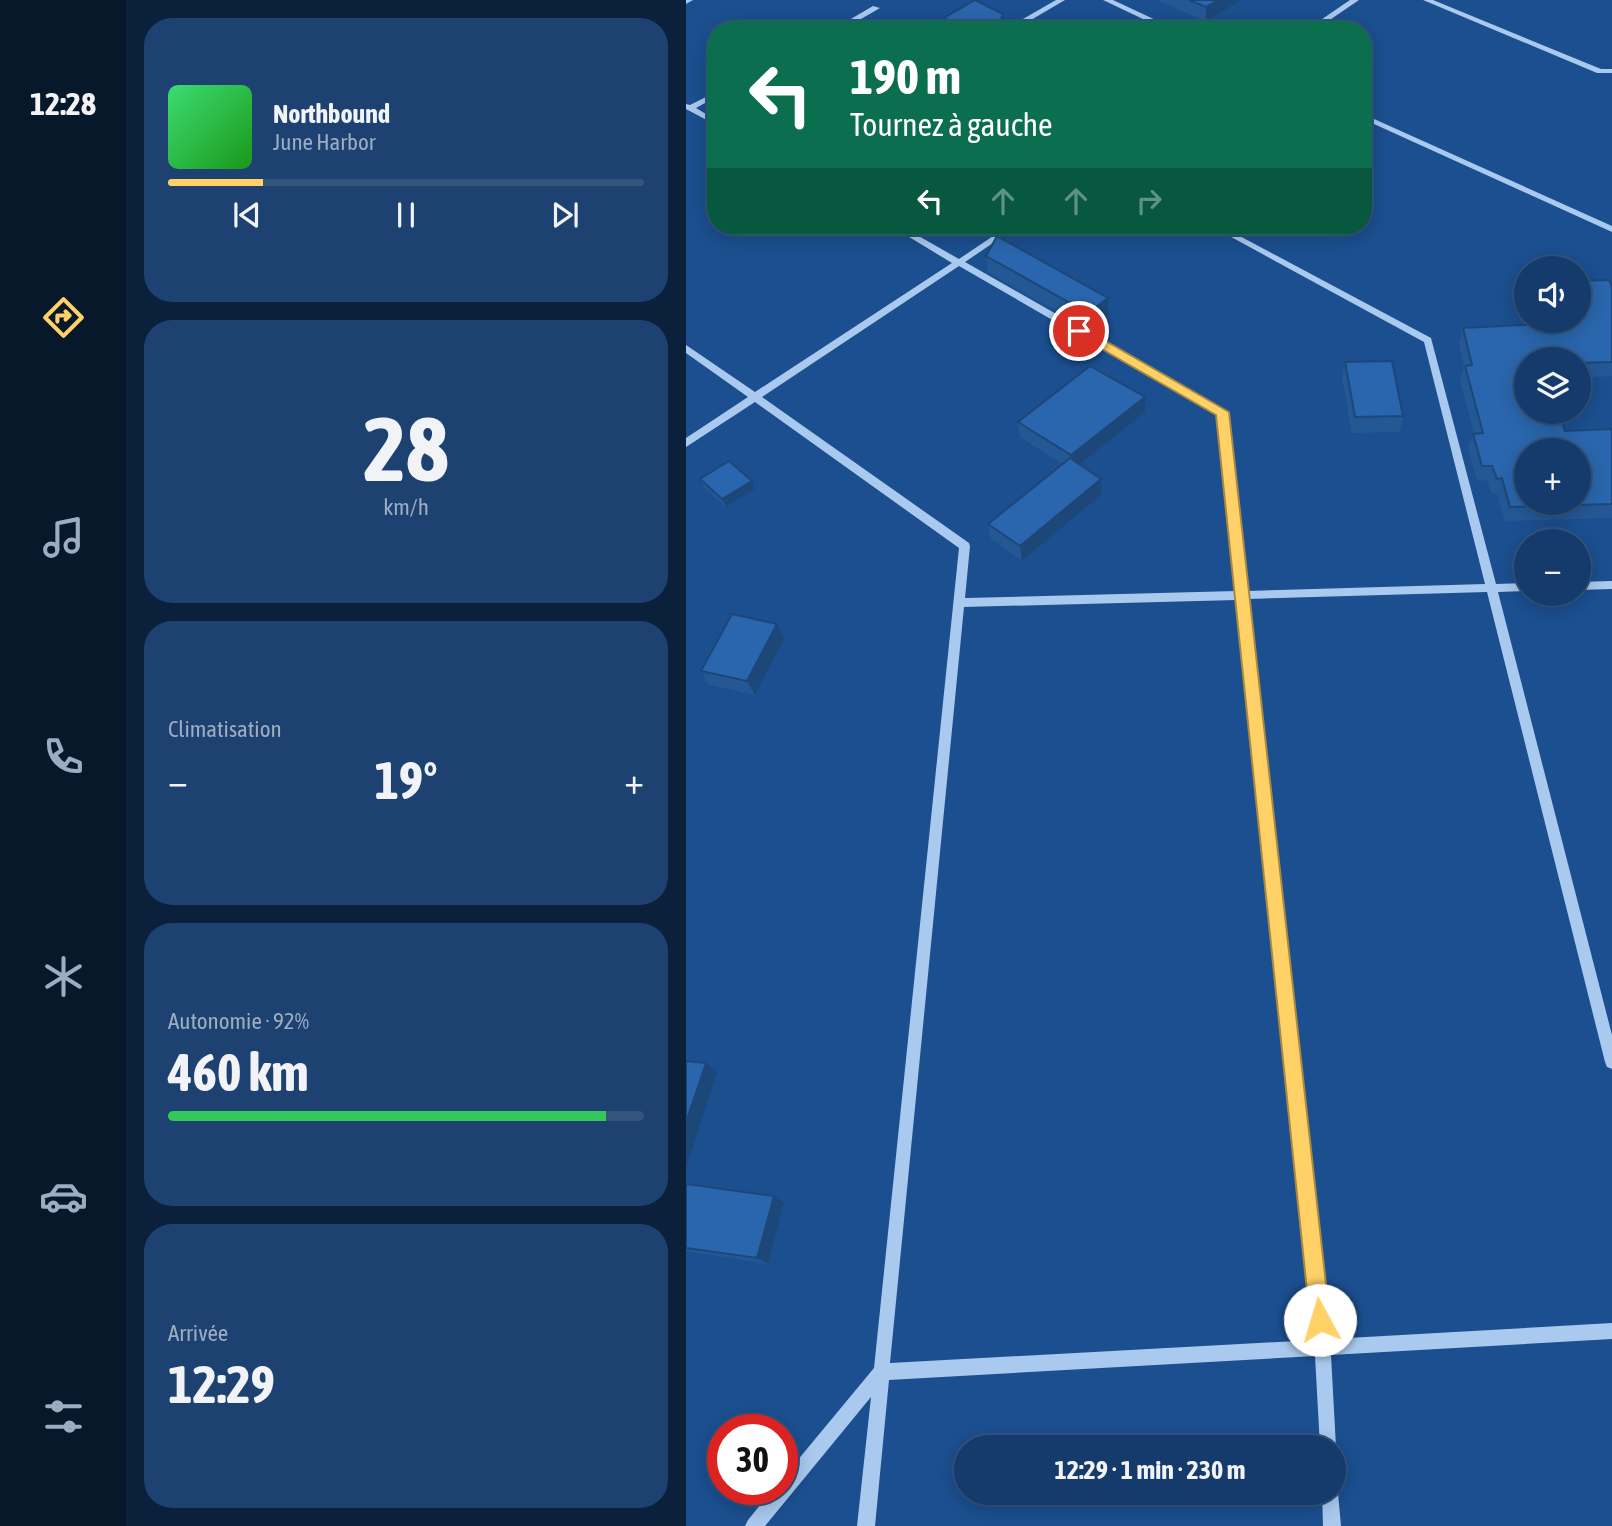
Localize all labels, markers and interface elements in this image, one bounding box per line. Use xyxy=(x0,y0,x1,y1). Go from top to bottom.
text: 190 m xyxy=(850,48,961,104)
icon: left xyxy=(735,49,826,140)
text: 12:28 xyxy=(30,85,96,122)
text: Northbound xyxy=(273,99,390,129)
text: Tournez à gauche xyxy=(850,106,1053,143)
text: June Harbor xyxy=(273,129,376,155)
icon: left xyxy=(911,182,949,220)
icon: ahead xyxy=(984,182,1022,220)
icon: ahead xyxy=(1057,182,1095,220)
icon: right xyxy=(1130,182,1168,220)
icon: previous xyxy=(228,196,266,234)
icon: pause xyxy=(387,196,425,234)
icon: next xyxy=(546,196,584,234)
map controls xyxy=(1514,256,1591,606)
button: sound xyxy=(1514,256,1591,333)
icon: directions xyxy=(39,293,88,342)
pin xyxy=(1049,301,1109,361)
icon: arrive xyxy=(1060,312,1098,350)
button: layers xyxy=(1514,347,1591,424)
text: 28 xyxy=(363,396,449,500)
button: + xyxy=(1514,438,1591,515)
text: km/h xyxy=(383,494,429,520)
icon: music xyxy=(39,513,88,562)
button: − xyxy=(1514,529,1591,606)
text: Climatisation xyxy=(168,716,282,742)
icon: phone xyxy=(39,732,88,781)
text: 19° xyxy=(374,750,438,810)
text: − xyxy=(168,759,188,802)
text: + xyxy=(624,759,644,802)
icon: climate xyxy=(39,952,88,1001)
text: Autonomie · 92% xyxy=(168,1008,309,1034)
text: 460 km xyxy=(168,1042,309,1102)
icon: car xyxy=(39,1172,88,1221)
position arrow xyxy=(1283,1283,1357,1357)
text: Arrivée xyxy=(168,1320,228,1346)
text: 12:29 xyxy=(168,1354,275,1414)
icon: filters xyxy=(39,1392,88,1441)
speed limit sign: 30 xyxy=(707,1414,798,1505)
text: 12:29 · 1 min · 230 m xyxy=(1055,1455,1245,1485)

